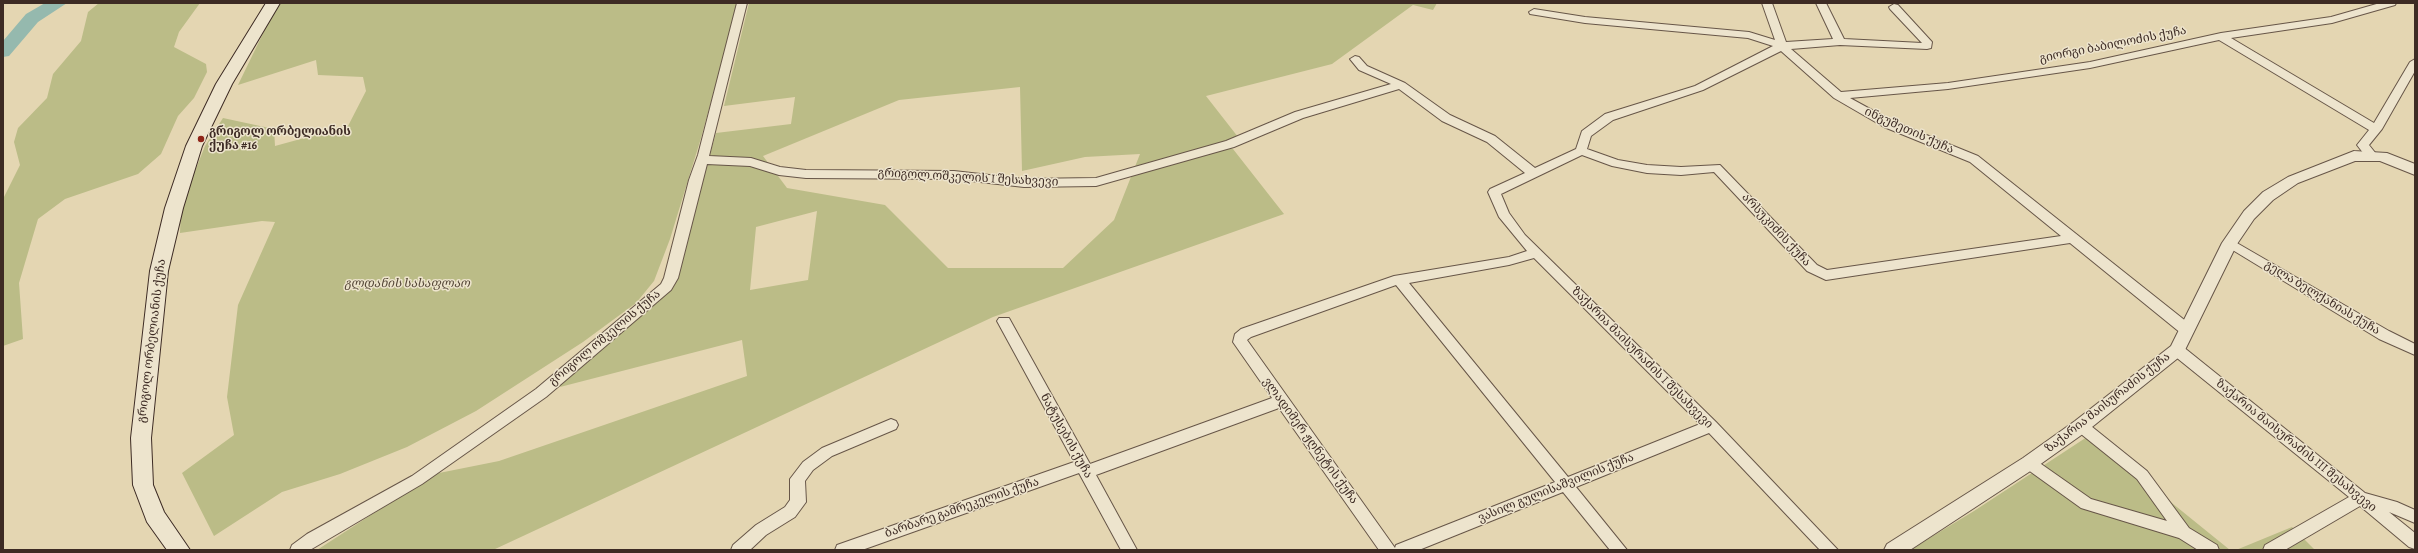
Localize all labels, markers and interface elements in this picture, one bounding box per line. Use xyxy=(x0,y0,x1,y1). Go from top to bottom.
street label: გიორგი ბაბილოძის ქუჩა xyxy=(2038,24,2188,66)
street label: ინგუშეთის ქუჩა xyxy=(1862,105,1956,157)
place label: გრიგოლ ორბელიანის ქუჩა #16 xyxy=(209,125,351,153)
marker: გრიგოლ ორბელიანის ქუჩა #16 xyxy=(196,134,206,144)
street label: გრიგოლ ოშკელის I შესახვევი xyxy=(877,166,1059,190)
street label: არსუკიძის ქუჩა xyxy=(1738,190,1814,270)
street label: გრიგოლ ორბელიანის ქუჩა xyxy=(135,258,169,424)
street label: გელა ბელქანიას ქუჩა xyxy=(2262,258,2382,338)
park label: გლდანის სასაფლაო xyxy=(344,277,470,291)
street label: ზაქარია მაისურაძის I შესახვევი xyxy=(1568,284,1716,432)
street label: გრიგოლ ოშკელის ქუჩა xyxy=(546,287,664,389)
street label: ზაქარია მაისურაძის ქუჩა xyxy=(2043,350,2173,456)
street label: ვლადიმერ ჟღნეტის ქუჩა xyxy=(1259,375,1361,507)
street label: ზაქარია მაისურაძის III შესახვევი xyxy=(2213,377,2379,515)
street label: ნატუსების ქუჩა xyxy=(1037,391,1095,481)
street label: ვასილ გულისაშვილის ქუჩა xyxy=(1476,450,1636,526)
street label: ბარბარე გამრეკელის ქუჩა xyxy=(883,475,1041,541)

